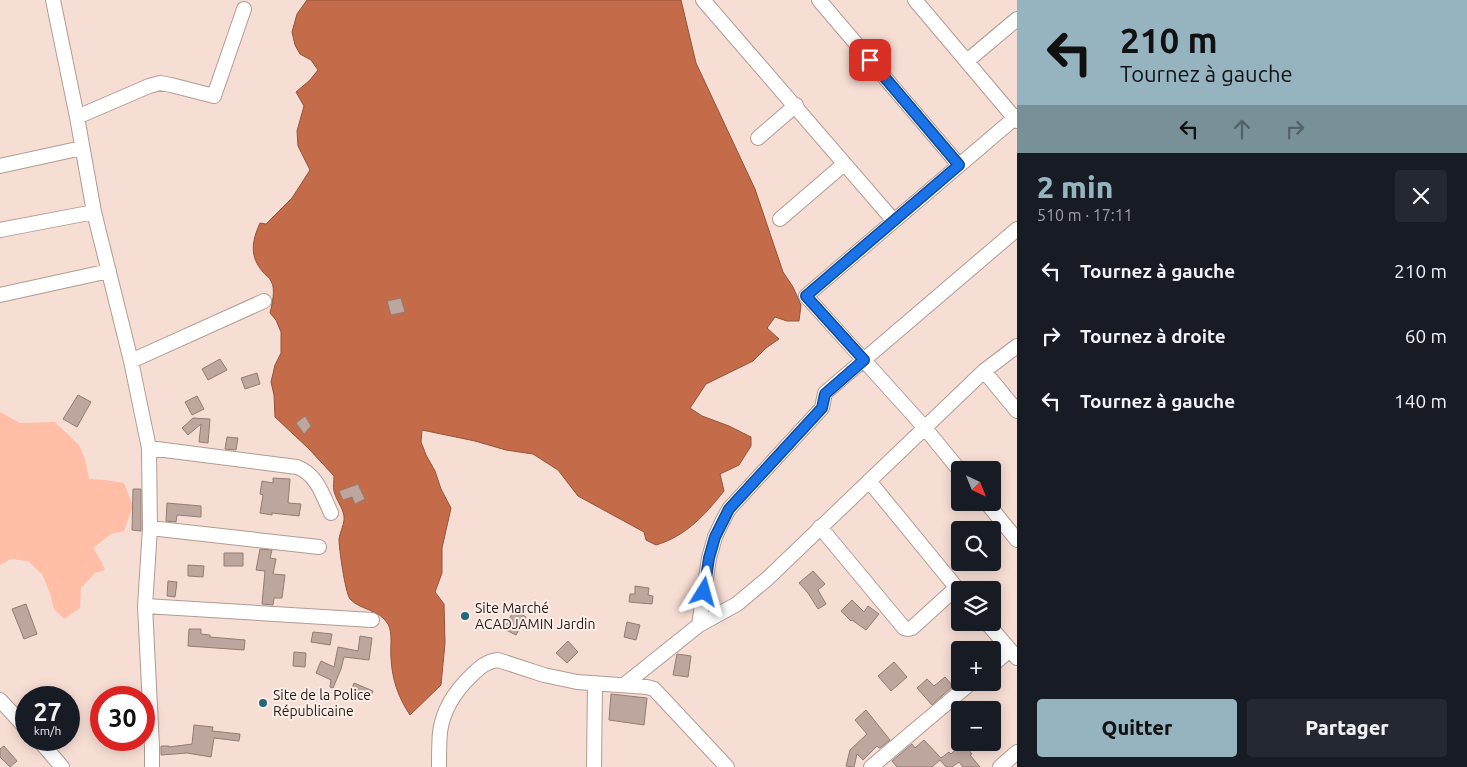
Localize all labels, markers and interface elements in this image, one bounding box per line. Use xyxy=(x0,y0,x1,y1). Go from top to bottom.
icon: left xyxy=(1037,20,1102,85)
text: 210 m xyxy=(1120,20,1218,60)
pin xyxy=(849,39,891,81)
icon: arrive xyxy=(856,46,884,74)
text: Tournez à gauche xyxy=(1120,61,1293,86)
icon: left xyxy=(1175,115,1203,143)
icon: ahead xyxy=(1228,115,1256,143)
icon: right xyxy=(1281,115,1309,143)
text: 2 min xyxy=(1037,170,1113,204)
button: close xyxy=(1395,170,1447,222)
text: 510 m · 17:11 xyxy=(1037,206,1133,224)
icon: left xyxy=(1037,257,1065,285)
text: Tournez à gauche xyxy=(1080,260,1235,282)
text: 210 m xyxy=(1394,260,1447,282)
icon: right xyxy=(1037,322,1065,350)
text: Tournez à droite xyxy=(1080,325,1226,347)
text: 60 m xyxy=(1405,325,1447,347)
icon: left xyxy=(1037,387,1065,415)
text: Tournez à gauche xyxy=(1080,390,1235,412)
text: 140 m xyxy=(1394,390,1447,412)
north arrow xyxy=(951,461,1001,511)
map controls xyxy=(951,461,1001,751)
button: search xyxy=(951,521,1001,571)
position arrow xyxy=(677,565,729,617)
button: layers xyxy=(951,581,1001,631)
place label: Site Marché ACADJAMIN Jardin xyxy=(475,600,596,632)
marker: Site Marché ACADJAMIN Jardin xyxy=(459,610,471,622)
button: + xyxy=(951,641,1001,691)
speed limit sign: 30 xyxy=(90,686,155,751)
place label: Site de la Police Républicaine xyxy=(273,687,371,719)
marker: Site de la Police Républicaine xyxy=(257,697,269,709)
text: 27 xyxy=(33,698,62,726)
button: Quitter xyxy=(1037,699,1237,757)
button: Partager xyxy=(1247,699,1447,757)
button: − xyxy=(951,701,1001,751)
text: km/h xyxy=(34,724,61,737)

